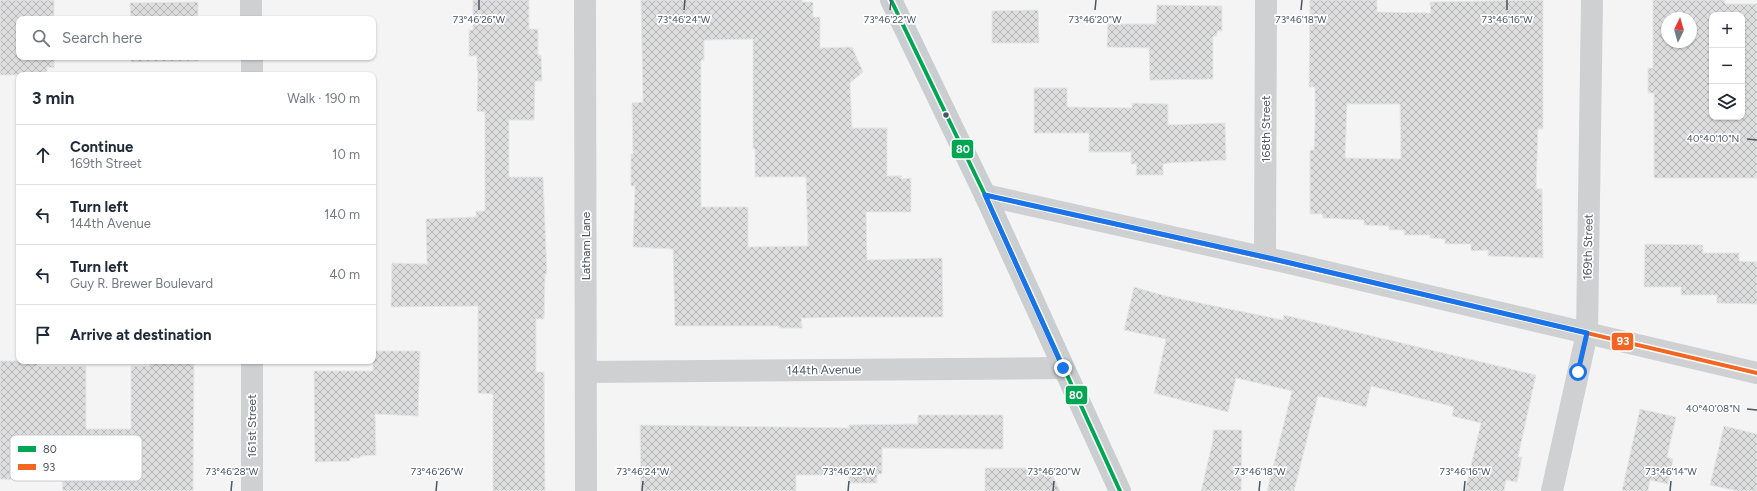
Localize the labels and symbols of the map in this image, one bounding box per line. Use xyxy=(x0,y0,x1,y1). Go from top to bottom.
north arrow xyxy=(1661,12,1697,48)
text: 73°46'26"W xyxy=(453,13,506,26)
text: 73°46'24"W xyxy=(658,13,711,26)
text: 73°46'22"W xyxy=(864,13,917,26)
text: 73°46'20"W xyxy=(1068,13,1122,26)
text: 73°46'18"W xyxy=(1275,13,1327,26)
text: 73°46'16"W xyxy=(1482,13,1533,26)
street label: 168th Street xyxy=(1259,95,1273,162)
unlabelled marker xyxy=(941,110,951,120)
text: 40°40'10"N xyxy=(1687,132,1739,145)
line badge: 80 xyxy=(951,139,974,159)
text: 80 xyxy=(956,143,970,156)
street label: Latham Lane xyxy=(579,211,593,280)
street label: 169th Street xyxy=(1580,213,1596,280)
line badge: 93 xyxy=(1611,332,1634,351)
text: 93 xyxy=(1617,335,1629,348)
route end xyxy=(1054,359,1072,377)
street label: 144th Avenue xyxy=(787,362,862,378)
route start xyxy=(1569,363,1587,381)
line badge: 80 xyxy=(1065,385,1088,405)
text: 80 xyxy=(1069,389,1083,402)
street label: 161st Street xyxy=(245,394,259,458)
text: 40°40'08"N xyxy=(1686,402,1740,415)
legend xyxy=(10,435,142,481)
text: 80 xyxy=(43,443,57,456)
text: 93 xyxy=(43,461,55,474)
text: 73°46'28"W xyxy=(206,465,259,478)
text: 73°46'26"W xyxy=(411,465,464,478)
text: 73°46'24"W xyxy=(617,465,670,478)
text: 73°46'22"W xyxy=(823,465,876,478)
text: 73°46'20"W xyxy=(1027,465,1081,478)
text: 73°46'18"W xyxy=(1234,465,1286,478)
text: 73°46'16"W xyxy=(1440,465,1491,478)
text: 73°46'14"W xyxy=(1645,465,1697,478)

